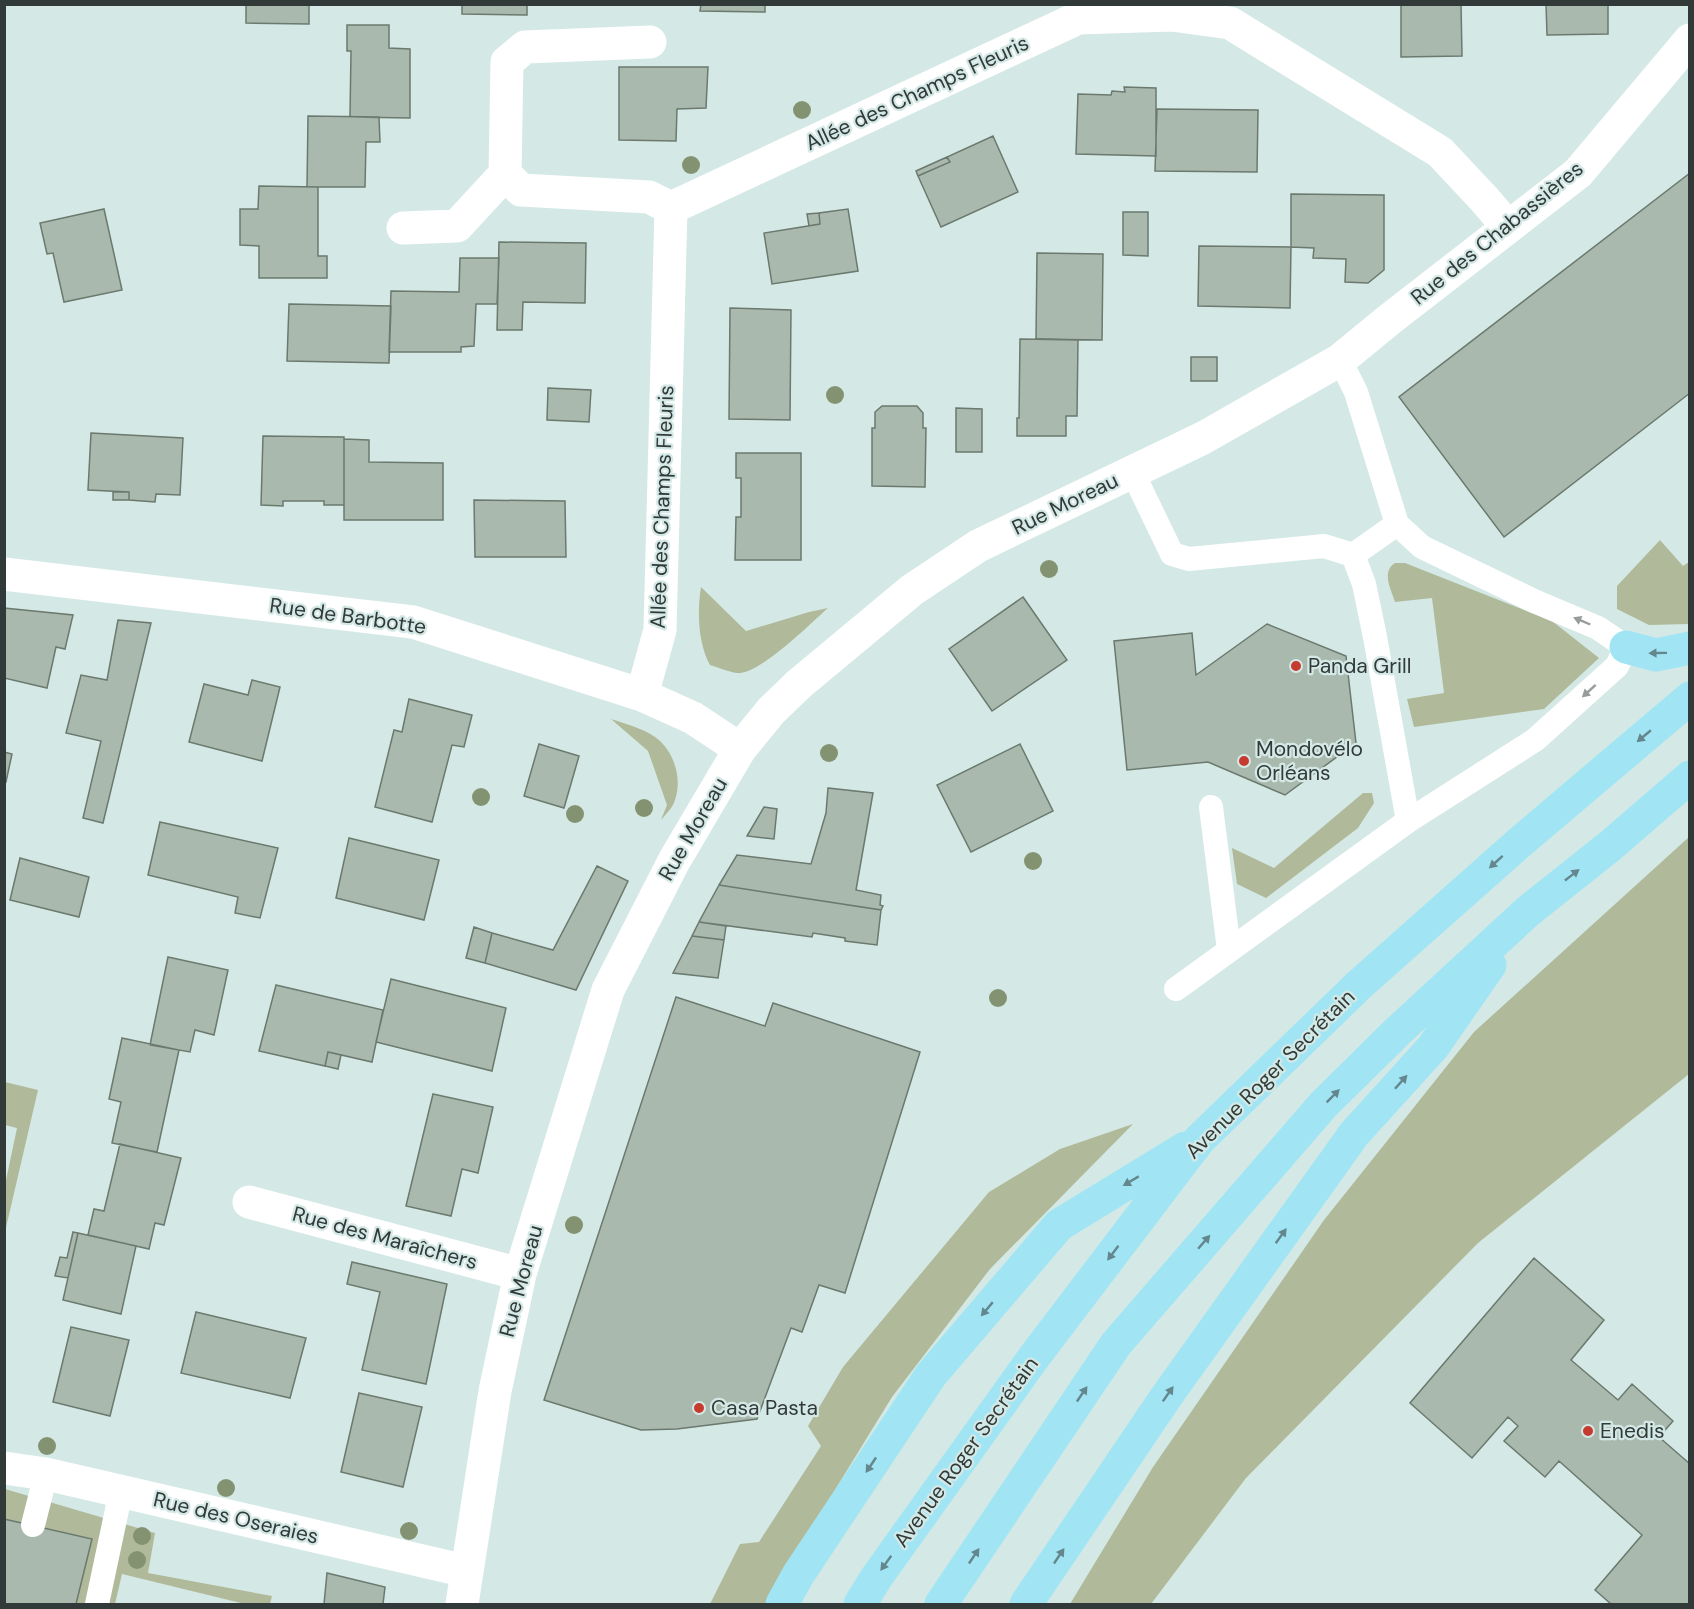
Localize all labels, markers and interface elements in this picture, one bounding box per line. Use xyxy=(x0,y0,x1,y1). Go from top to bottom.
street label: Allée des Champs Fleuris xyxy=(801,29,1033,157)
street label: Rue des Chabassières xyxy=(1405,155,1589,311)
street label: Allée des Champs Fleuris xyxy=(644,385,680,629)
street label: Rue Moreau xyxy=(1007,466,1123,542)
street label: Rue de Barbotte xyxy=(268,591,428,641)
one-way arrow xyxy=(1572,616,1590,626)
one-way arrow xyxy=(1648,648,1667,658)
place label: Panda Grill xyxy=(1308,652,1411,680)
marker: Panda Grill xyxy=(1289,659,1303,673)
one-way arrow xyxy=(1582,684,1597,697)
one-way arrow xyxy=(1636,729,1652,742)
place label: Mondovélo Orléans xyxy=(1256,735,1363,787)
marker: Mondovélo Orléans xyxy=(1237,754,1251,768)
street label: Rue Moreau xyxy=(652,772,734,886)
one-way arrow xyxy=(1489,855,1504,868)
one-way arrow xyxy=(1565,870,1580,882)
street label: Avenue Roger Secrétain xyxy=(1179,983,1361,1165)
one-way arrow xyxy=(1394,1075,1407,1090)
one-way arrow xyxy=(1325,1089,1339,1103)
one-way arrow xyxy=(1123,1175,1139,1186)
street label: Rue des Maraîchers xyxy=(289,1200,481,1276)
street label: Rue Moreau xyxy=(493,1222,549,1340)
one-way arrow xyxy=(1275,1228,1287,1243)
one-way arrow xyxy=(1197,1235,1210,1250)
one-way arrow xyxy=(1107,1245,1119,1261)
one-way arrow xyxy=(981,1301,994,1316)
street label: Avenue Roger Secrétain xyxy=(887,1351,1045,1553)
one-way arrow xyxy=(1077,1386,1088,1402)
one-way arrow xyxy=(1162,1387,1174,1403)
place label: Casa Pasta xyxy=(711,1394,818,1422)
marker: Casa Pasta xyxy=(692,1401,706,1415)
place label: Enedis xyxy=(1600,1417,1665,1445)
marker: Enedis xyxy=(1581,1424,1595,1438)
one-way arrow xyxy=(866,1457,877,1473)
street label: Rue des Oseraies xyxy=(151,1485,321,1551)
one-way arrow xyxy=(968,1548,979,1564)
one-way arrow xyxy=(1053,1548,1064,1564)
one-way arrow xyxy=(880,1555,892,1571)

